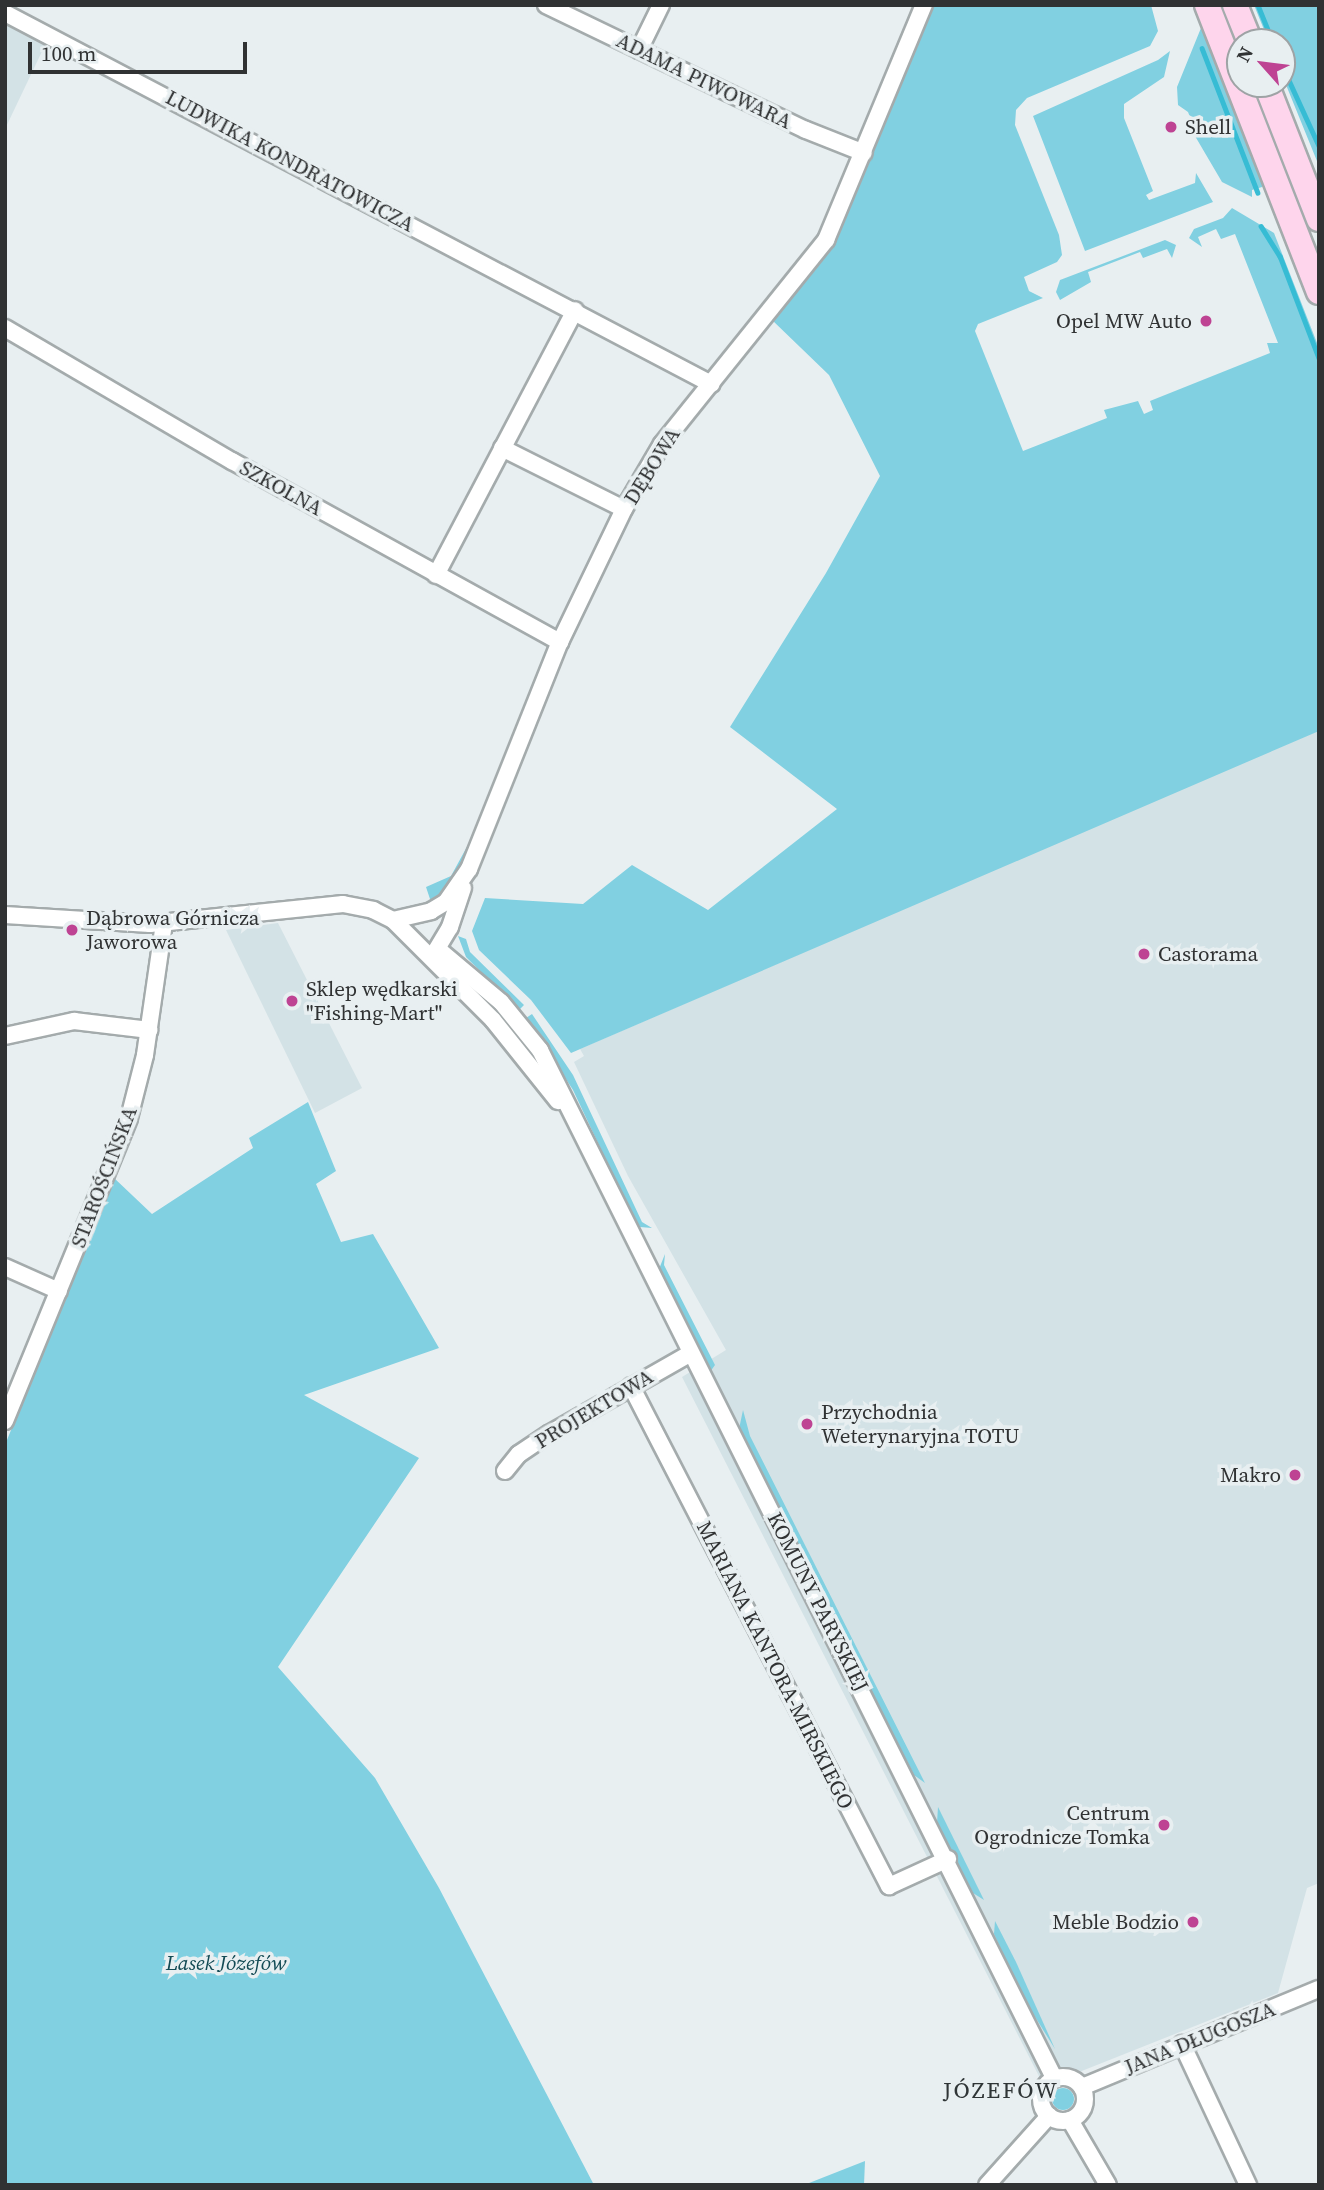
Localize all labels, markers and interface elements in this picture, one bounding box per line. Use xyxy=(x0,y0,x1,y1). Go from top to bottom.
scale bar xyxy=(32,28,250,72)
street label: ADAMA PIWOWARA xyxy=(612,28,796,134)
north arrow xyxy=(1226,28,1296,98)
text: 100 m xyxy=(41,39,96,68)
text: N xyxy=(1229,42,1259,66)
street label: LUDWIKA KONDRATOWICZA xyxy=(161,85,419,237)
place label: Shell xyxy=(1185,114,1231,140)
marker: Shell xyxy=(1163,119,1179,135)
place label: Opel MW Auto xyxy=(1055,308,1192,334)
marker: Opel MW Auto xyxy=(1198,313,1214,329)
street label: DĘBOWA xyxy=(619,423,685,509)
street label: SZKOLNA xyxy=(235,455,327,521)
place label: Dąbrowa Górnicza Jaworowa xyxy=(86,905,259,955)
marker: Dąbrowa Górnicza Jaworowa xyxy=(64,922,80,938)
place label: Castorama xyxy=(1158,941,1258,967)
marker: Castorama xyxy=(1136,946,1152,962)
place label: Sklep wędkarski "Fishing-Mart" xyxy=(306,976,458,1026)
marker: Sklep wędkarski "Fishing-Mart" xyxy=(284,993,300,1009)
street label: STAROŚCIŃSKA xyxy=(65,1103,143,1251)
street label: PROJEKTOWA xyxy=(530,1364,658,1454)
place label: Przychodnia Weterynaryjna TOTU xyxy=(821,1399,1020,1449)
marker: Przychodnia Weterynaryjna TOTU xyxy=(799,1416,815,1432)
place label: Makro xyxy=(1220,1462,1281,1488)
marker: Makro xyxy=(1287,1467,1303,1483)
street label: KOMUNY PARYSKIEJ xyxy=(762,1508,874,1696)
street label: MARIANA KANTORA-MIRSKIEGO xyxy=(691,1517,859,1813)
place label: Centrum Ogrodnicze Tomka xyxy=(974,1800,1150,1850)
marker: Centrum Ogrodnicze Tomka xyxy=(1156,1817,1172,1833)
place label: Meble Bodzio xyxy=(1052,1909,1179,1935)
marker: Meble Bodzio xyxy=(1185,1914,1201,1930)
park label: Lasek Józefów xyxy=(166,1950,286,1976)
street label: JANA DŁUGOSZA xyxy=(1121,1996,1279,2080)
district label: JÓZEFÓW xyxy=(944,2076,1058,2104)

